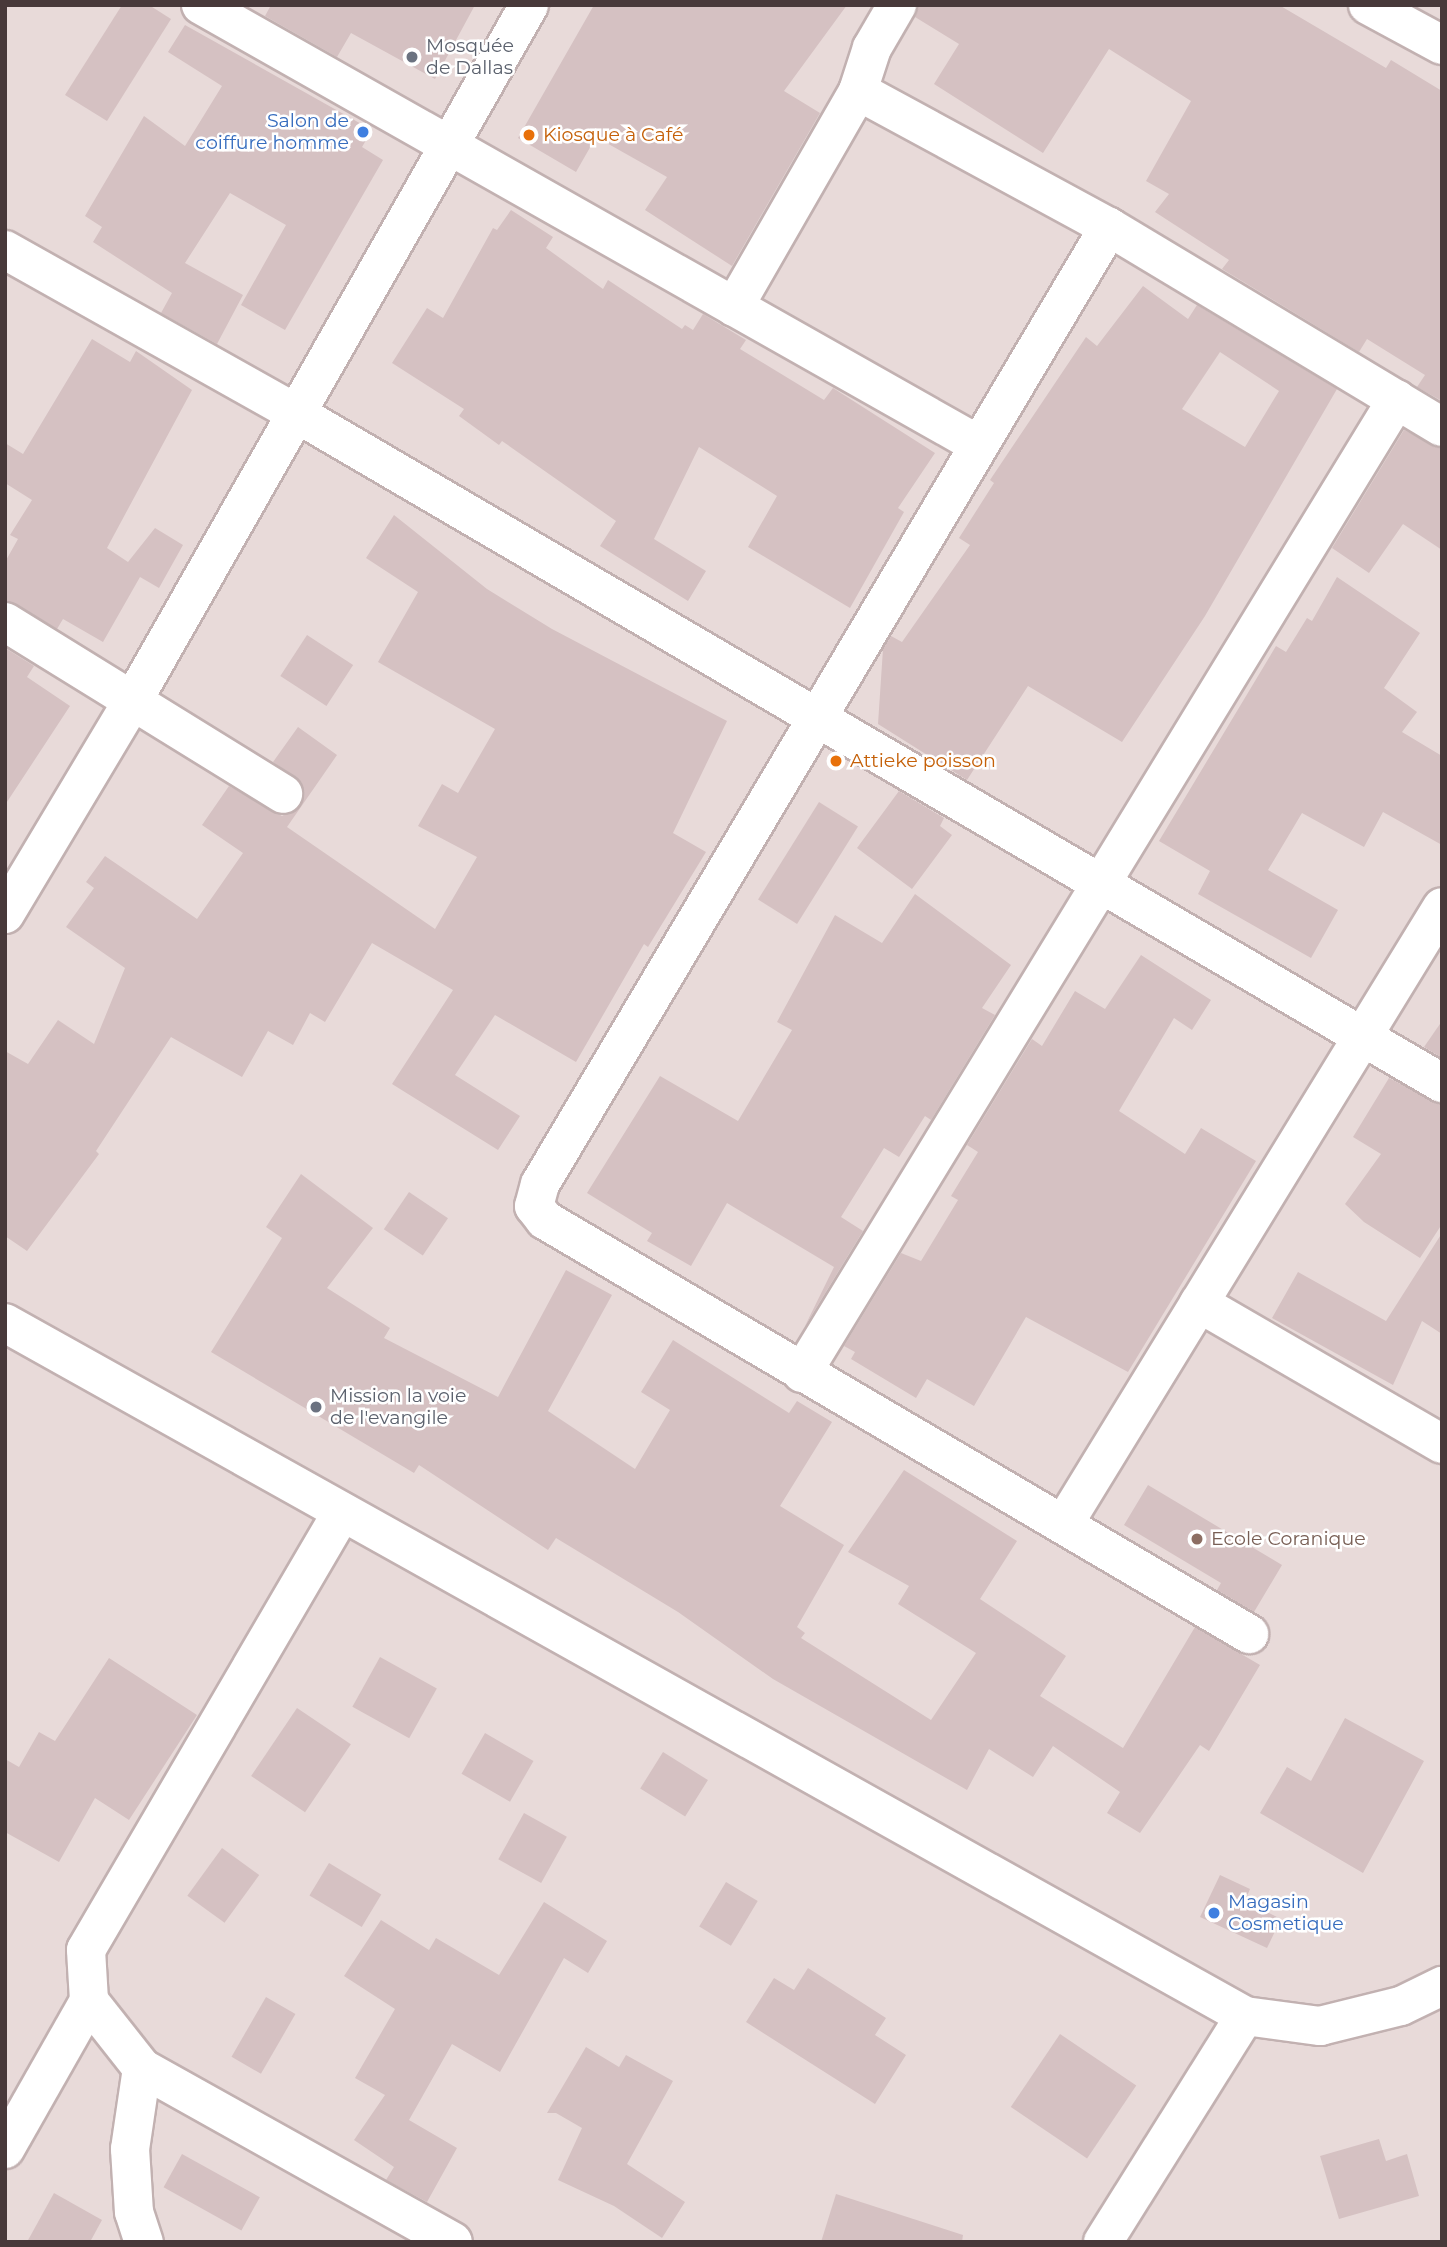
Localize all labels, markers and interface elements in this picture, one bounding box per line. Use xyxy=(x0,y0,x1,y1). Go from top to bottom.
place label: Mosquée de Dallas xyxy=(426,35,514,79)
marker: Mosquée de Dallas xyxy=(404,49,420,65)
place label: Salon de coiffure homme xyxy=(195,110,349,154)
marker: Salon de coiffure homme xyxy=(355,124,371,140)
place label: Kiosque à Café xyxy=(543,124,683,146)
marker: Kiosque à Café xyxy=(521,127,537,143)
place label: Attieke poisson xyxy=(850,750,996,772)
marker: Attieke poisson xyxy=(828,753,844,769)
place label: Mission la voie de l'evangile xyxy=(330,1385,466,1429)
marker: Mission la voie de l'evangile xyxy=(308,1399,324,1415)
place label: Ecole Coranique xyxy=(1211,1528,1366,1550)
marker: Ecole Coranique xyxy=(1189,1531,1205,1547)
place label: Magasin Cosmetique xyxy=(1228,1891,1344,1935)
marker: Magasin Cosmetique xyxy=(1206,1905,1222,1921)

